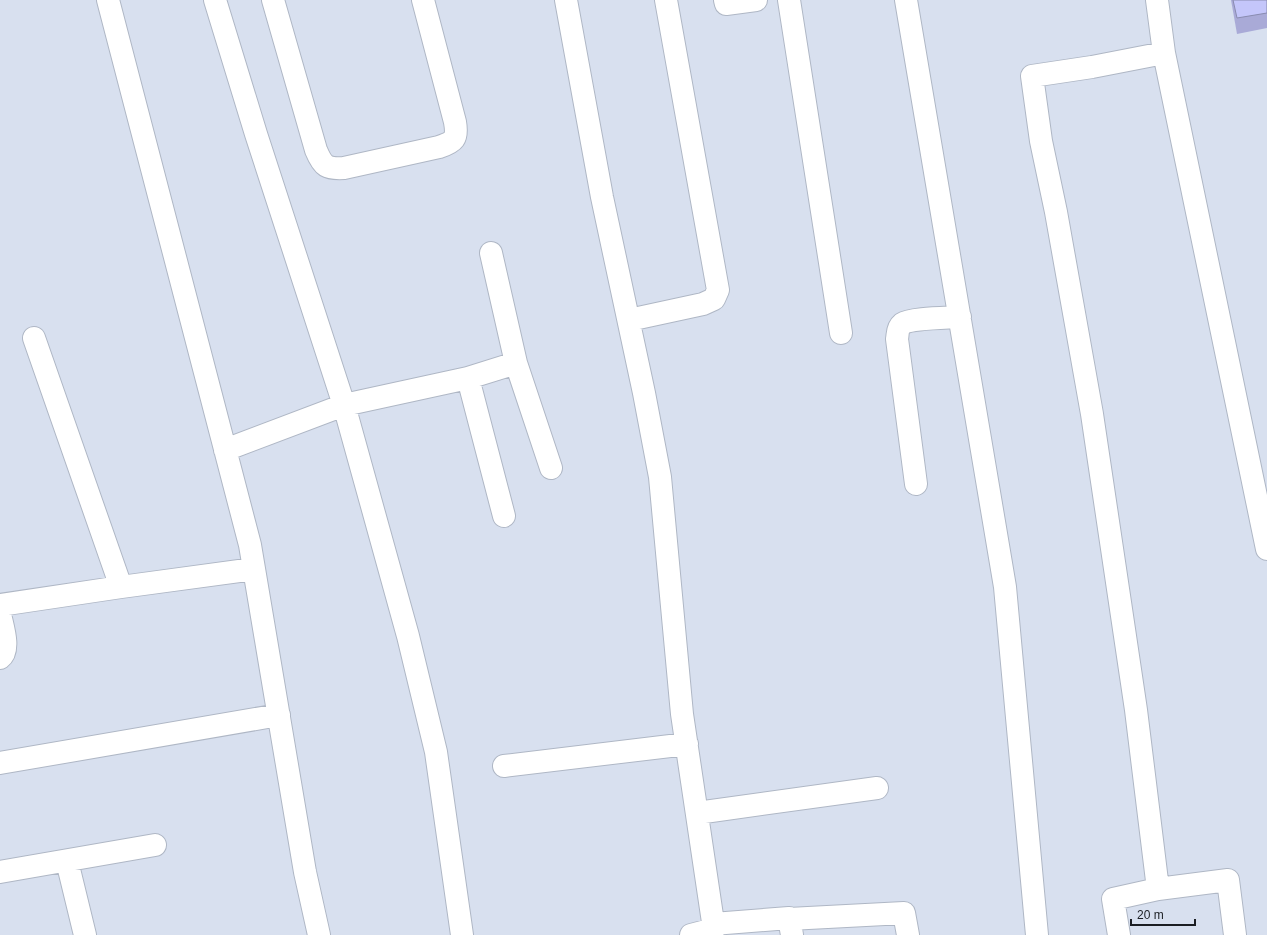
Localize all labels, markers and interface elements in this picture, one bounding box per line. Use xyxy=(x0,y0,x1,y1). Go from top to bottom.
scale bar xyxy=(1131,901,1195,927)
text: 20 m xyxy=(1137,908,1164,922)

